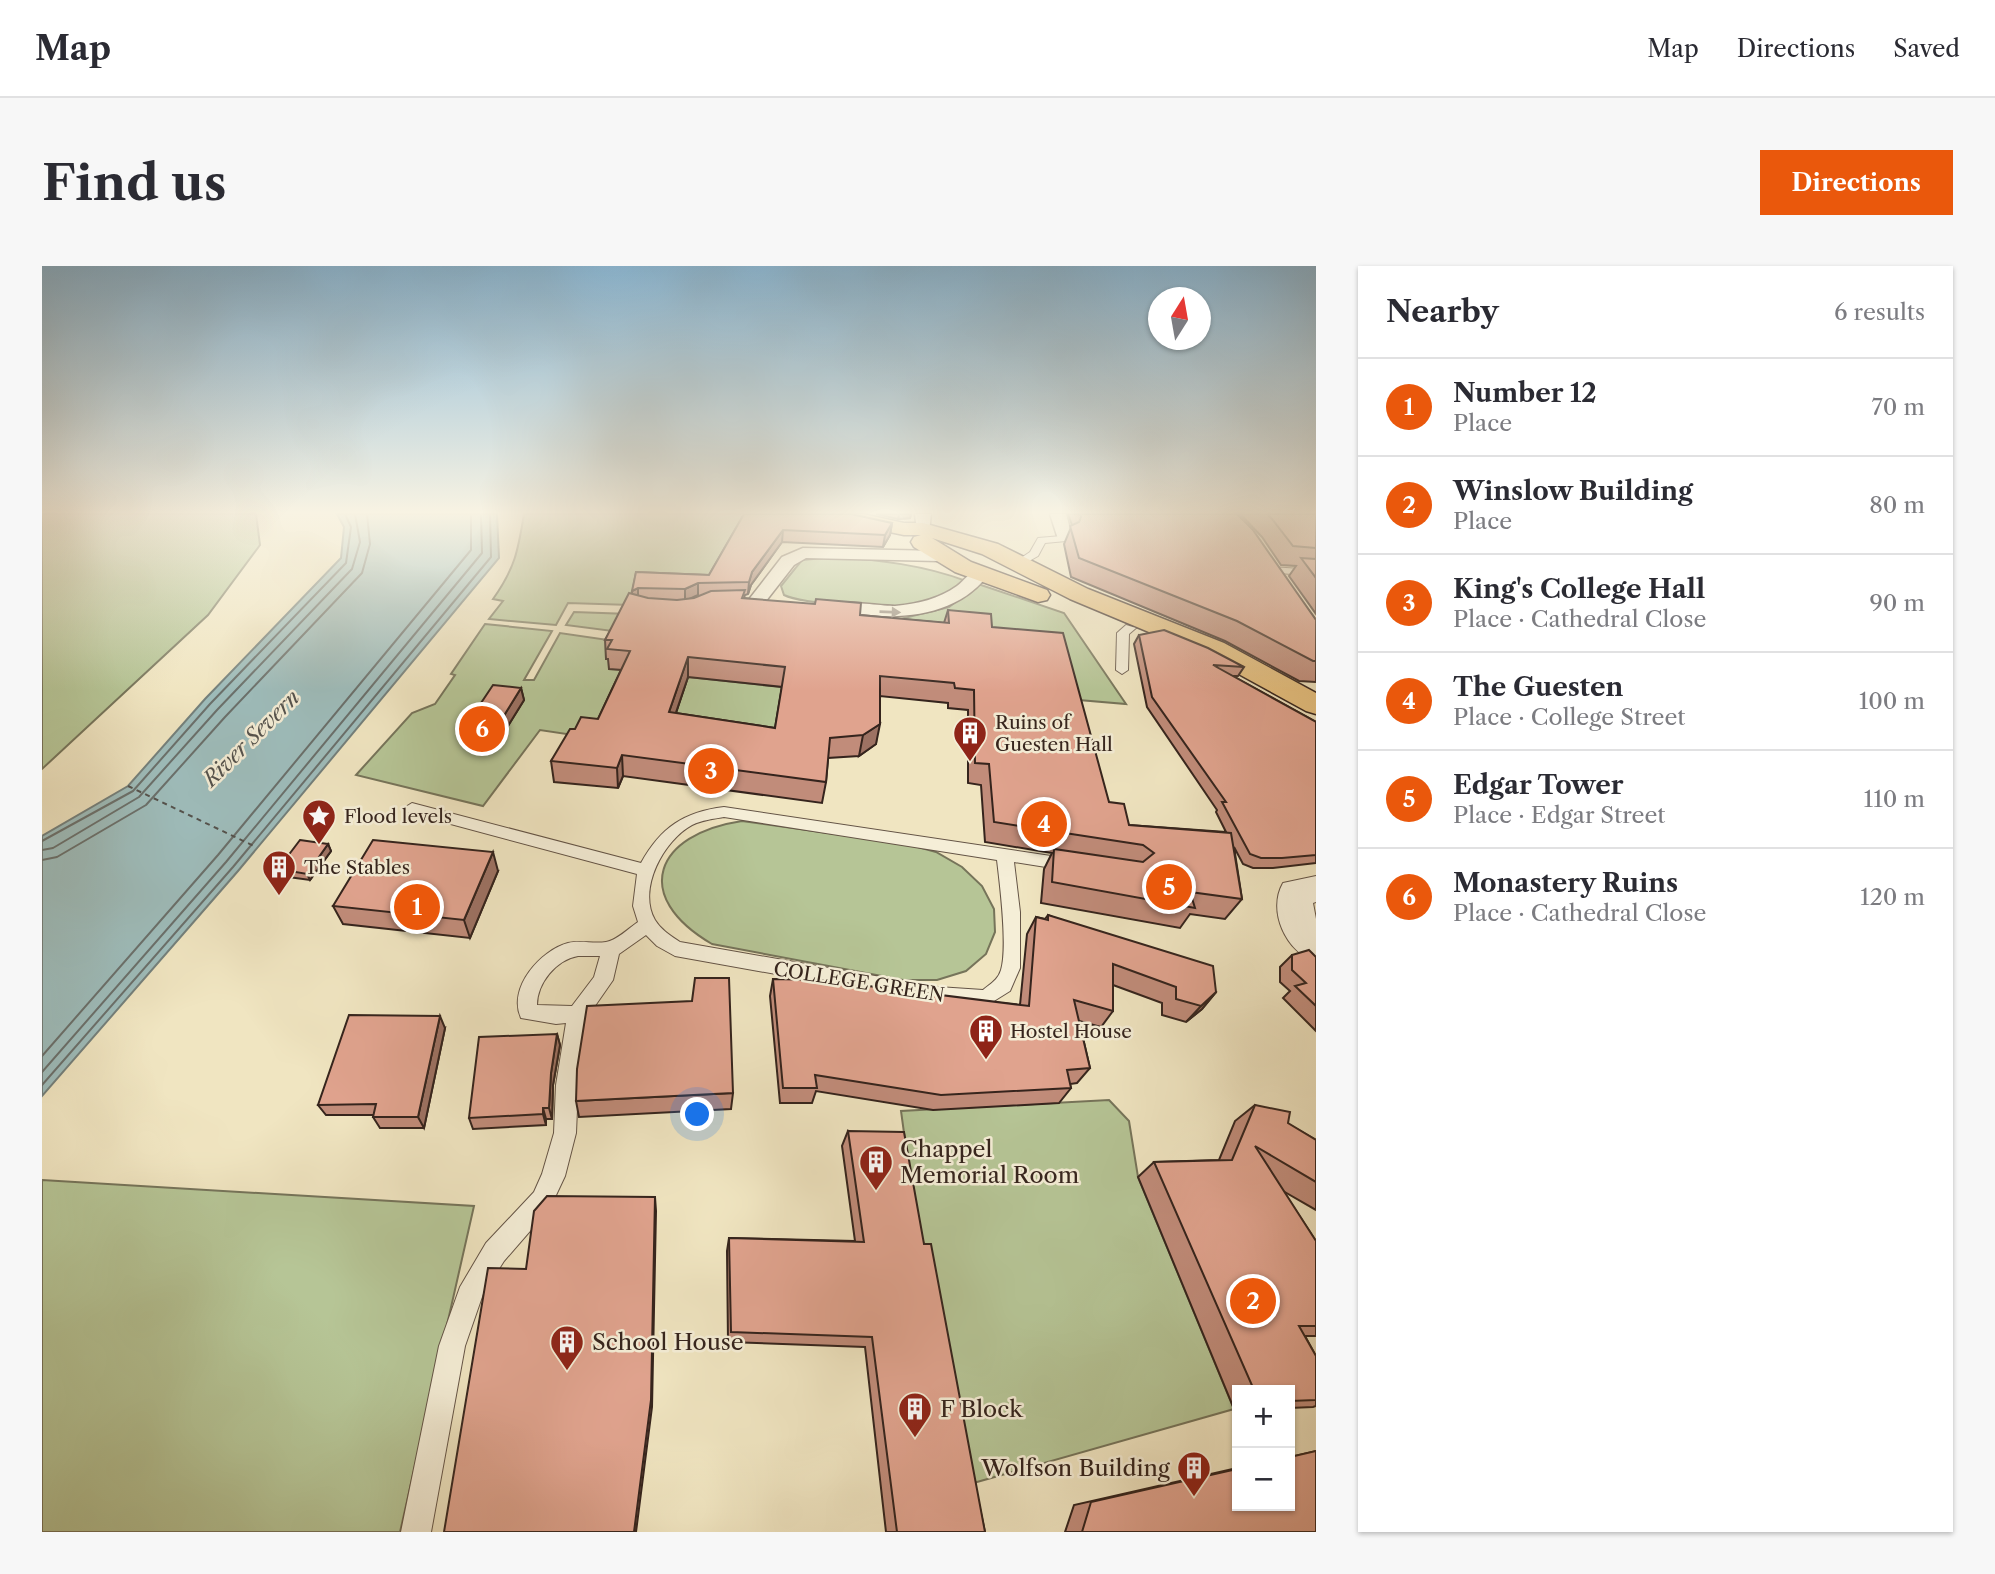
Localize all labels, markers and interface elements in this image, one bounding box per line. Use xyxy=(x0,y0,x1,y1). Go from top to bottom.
text: Map xyxy=(35,28,111,69)
text: Map xyxy=(1647,34,1699,63)
text: Directions xyxy=(1737,34,1855,63)
text: Saved xyxy=(1893,34,1960,63)
button: Directions xyxy=(1760,150,1953,215)
text: Find us xyxy=(42,152,226,213)
north arrow xyxy=(1148,287,1211,350)
text: Nearby xyxy=(1386,293,1499,330)
text: 6 results xyxy=(1834,298,1925,326)
text: Number 12 xyxy=(1453,377,1597,409)
text: 1 xyxy=(1404,393,1414,421)
text: 70 m xyxy=(1872,393,1925,421)
text: Place xyxy=(1453,409,1512,437)
text: Winslow Building xyxy=(1453,475,1693,507)
text: 2 xyxy=(1402,491,1416,519)
text: 80 m xyxy=(1869,491,1925,519)
text: Place xyxy=(1453,507,1512,535)
text: King's College Hall xyxy=(1453,573,1705,605)
text: 3 xyxy=(1403,589,1416,617)
text: 90 m xyxy=(1869,589,1925,617)
text: Place · Cathedral Close xyxy=(1453,605,1706,633)
one-way arrow xyxy=(879,606,901,618)
text: The Guesten xyxy=(1453,671,1623,703)
water label: River Severn xyxy=(196,685,304,793)
text: 4 xyxy=(1402,687,1416,715)
text: 100 m xyxy=(1859,687,1925,715)
pin: 6 xyxy=(459,703,505,755)
text: Place · College Street xyxy=(1453,703,1685,731)
place label: Ruins of Guesten Hall xyxy=(995,711,1113,756)
building icon: Ruins of Guesten Hall xyxy=(951,714,989,763)
pin: 3 xyxy=(688,745,734,797)
text: Edgar Tower xyxy=(1453,769,1623,801)
text: 5 xyxy=(1403,785,1415,813)
text: 110 m xyxy=(1864,785,1925,813)
place icon: Flood levels xyxy=(300,797,338,846)
pin: 4 xyxy=(1021,798,1067,850)
text: Place · Edgar Street xyxy=(1453,801,1665,829)
place label: Flood levels xyxy=(344,805,452,828)
building icon: The Stables xyxy=(260,848,298,897)
place label: The Stables xyxy=(304,856,410,879)
pin: 5 xyxy=(1146,861,1192,913)
text: Monastery Ruins xyxy=(1453,867,1678,899)
pin: 1 xyxy=(394,881,440,933)
text: 6 xyxy=(1402,883,1416,911)
text: 120 m xyxy=(1860,883,1925,911)
text: Place · Cathedral Close xyxy=(1453,899,1706,927)
street label: COLLEGE GREEN xyxy=(772,957,946,1007)
building icon: Hostel House xyxy=(967,1012,1005,1061)
place label: Hostel House xyxy=(1010,1020,1132,1043)
your location xyxy=(680,1097,714,1131)
place label: Chappel Memorial Room xyxy=(900,1135,1079,1189)
building icon: Chappel Memorial Room xyxy=(857,1143,895,1192)
pin: 2 xyxy=(1230,1275,1276,1327)
building icon: School House xyxy=(548,1323,586,1372)
place label: School House xyxy=(592,1328,744,1356)
map controls xyxy=(1232,1385,1295,1511)
button: + xyxy=(1232,1385,1295,1448)
building icon: F Block xyxy=(896,1390,934,1439)
place label: F Block xyxy=(940,1395,1024,1423)
button: − xyxy=(1232,1448,1295,1511)
building icon: Wolfson Building xyxy=(1175,1449,1213,1498)
place label: Wolfson Building xyxy=(980,1454,1171,1482)

